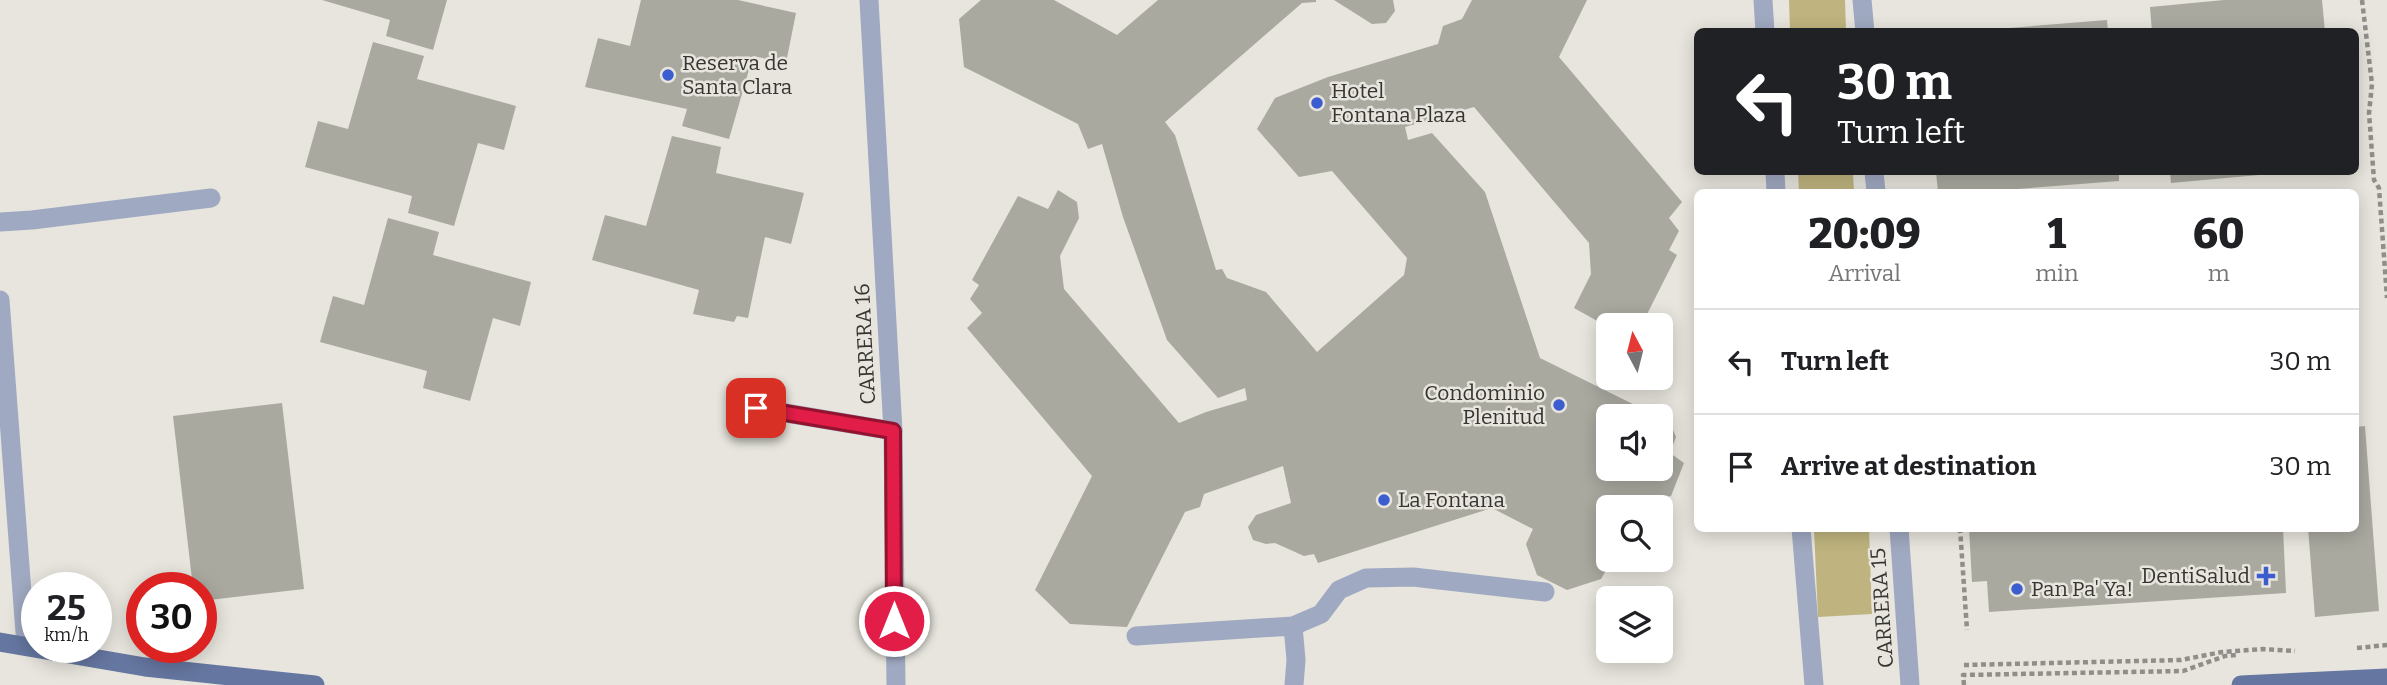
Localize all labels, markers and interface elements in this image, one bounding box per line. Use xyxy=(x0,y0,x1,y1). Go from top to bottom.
place label: Reserva de Santa Clara xyxy=(682,50,793,100)
text: 30 m xyxy=(1837,53,1952,112)
icon: left xyxy=(1722,56,1813,147)
marker: Reserva de Santa Clara xyxy=(660,67,676,83)
place label: Hotel Fontana Plaza xyxy=(1331,78,1467,128)
marker: Hotel Fontana Plaza xyxy=(1309,95,1325,111)
text: Turn left xyxy=(1837,113,1965,151)
text: 20:09 xyxy=(1809,209,1921,259)
text: 1 xyxy=(2047,209,2066,259)
text: 60 xyxy=(2193,209,2244,259)
text: Arrival xyxy=(1828,259,1901,287)
text: min xyxy=(2035,259,2079,287)
text: m xyxy=(2208,259,2230,287)
street label: CARRERA 16 xyxy=(849,283,881,405)
north arrow xyxy=(1596,313,1673,390)
map controls xyxy=(1596,313,1673,663)
icon: left xyxy=(1722,343,1760,381)
text: Turn left xyxy=(1781,346,1889,377)
text: 30 m xyxy=(2270,346,2331,377)
pin xyxy=(726,378,786,438)
place label: Condominio Plenitud xyxy=(1424,380,1545,430)
icon: arrive xyxy=(737,389,775,427)
marker: Condominio Plenitud xyxy=(1551,397,1567,413)
button: sound xyxy=(1596,404,1673,481)
icon: arrive xyxy=(1722,448,1760,486)
text: Arrive at destination xyxy=(1781,451,2036,482)
text: 30 m xyxy=(2270,451,2331,482)
place label: La Fontana xyxy=(1398,487,1505,513)
marker: La Fontana xyxy=(1376,492,1392,508)
button: search xyxy=(1596,495,1673,572)
street label: CARRERA 15 xyxy=(1865,547,1899,669)
place label: DentiSalud xyxy=(2141,563,2250,589)
marker: DentiSalud xyxy=(2256,566,2276,586)
speed limit sign: 30 xyxy=(126,572,217,663)
place label: Pan Pa' Ya! xyxy=(2031,576,2133,602)
marker: Pan Pa' Ya! xyxy=(2009,581,2025,597)
position arrow xyxy=(857,584,931,658)
button: layers xyxy=(1596,586,1673,663)
text: 25 xyxy=(47,587,86,629)
text: km/h xyxy=(44,624,89,646)

